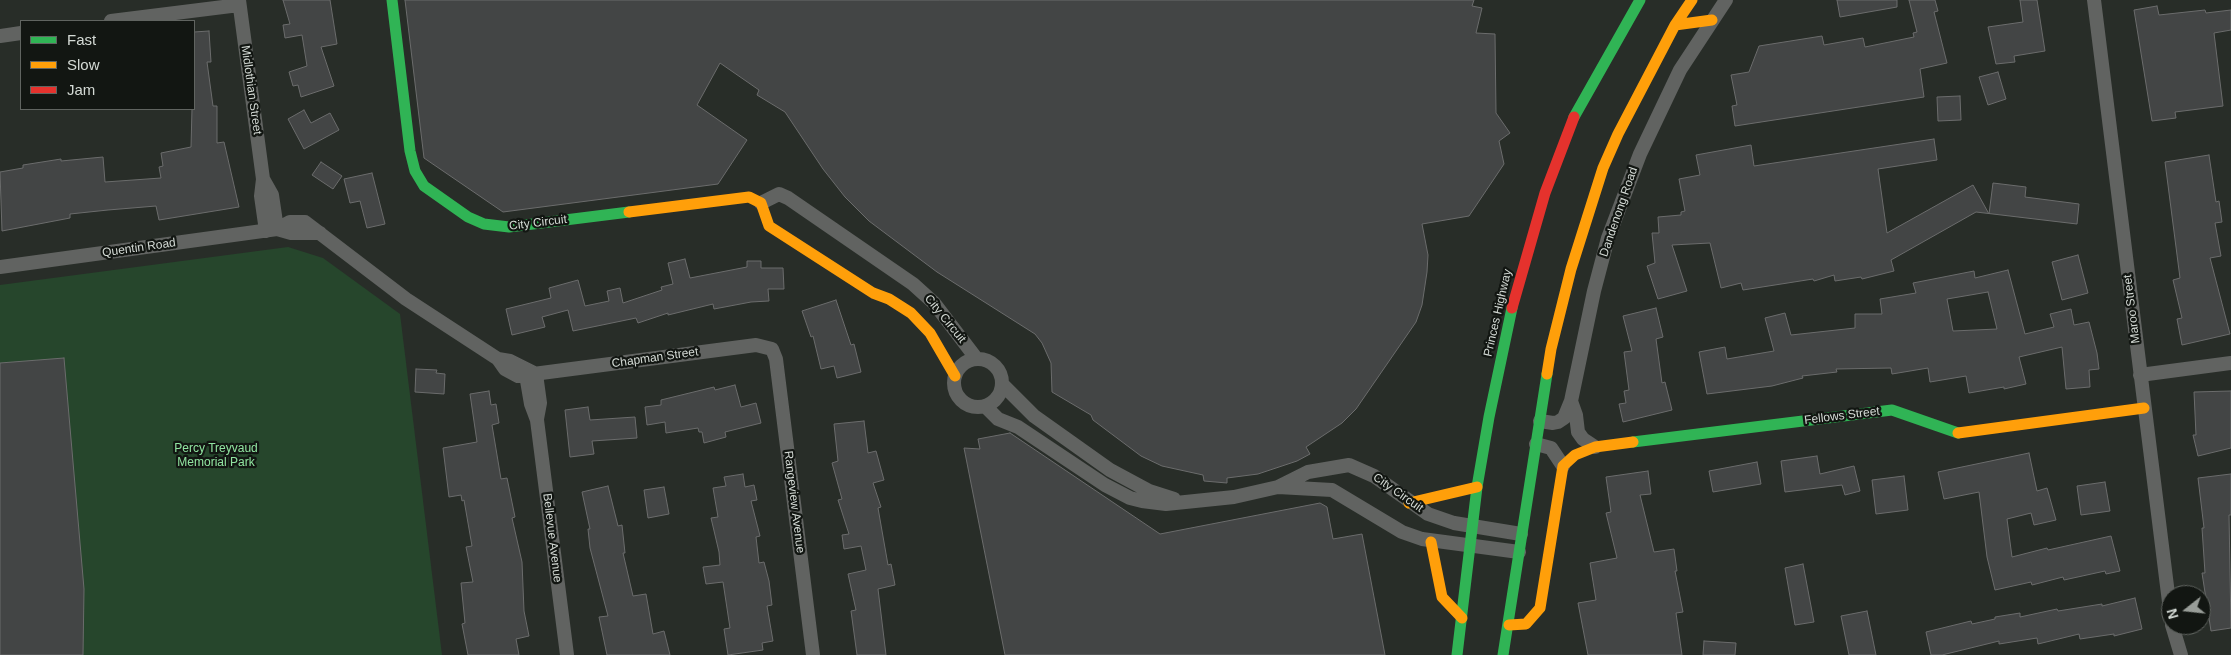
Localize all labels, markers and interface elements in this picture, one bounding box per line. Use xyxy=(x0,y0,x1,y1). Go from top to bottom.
legend xyxy=(20,20,195,110)
text: Fast xyxy=(67,31,96,48)
street label: Midlothian Street xyxy=(238,44,264,136)
text: Slow xyxy=(67,56,100,73)
text: Jam xyxy=(67,81,95,98)
street label: Dandenong Road xyxy=(1597,165,1641,259)
street label: City Circuit xyxy=(508,212,568,234)
street label: Quentin Road xyxy=(101,236,177,260)
street label: Princes Highway xyxy=(1481,268,1515,358)
street label: Maroo Street xyxy=(2121,274,2143,344)
street label: City Circuit xyxy=(921,292,969,346)
street label: Chapman Street xyxy=(611,345,699,371)
street label: Fellows Street xyxy=(1803,404,1881,428)
park label: Percy Treyvaud Memorial Park xyxy=(174,442,258,470)
street label: Rangeview Avenue xyxy=(781,450,807,554)
street label: City Circuit xyxy=(1370,470,1426,516)
street label: Bellevue Avenue xyxy=(539,493,565,583)
north arrow xyxy=(2161,585,2211,635)
text: N xyxy=(2163,607,2182,621)

